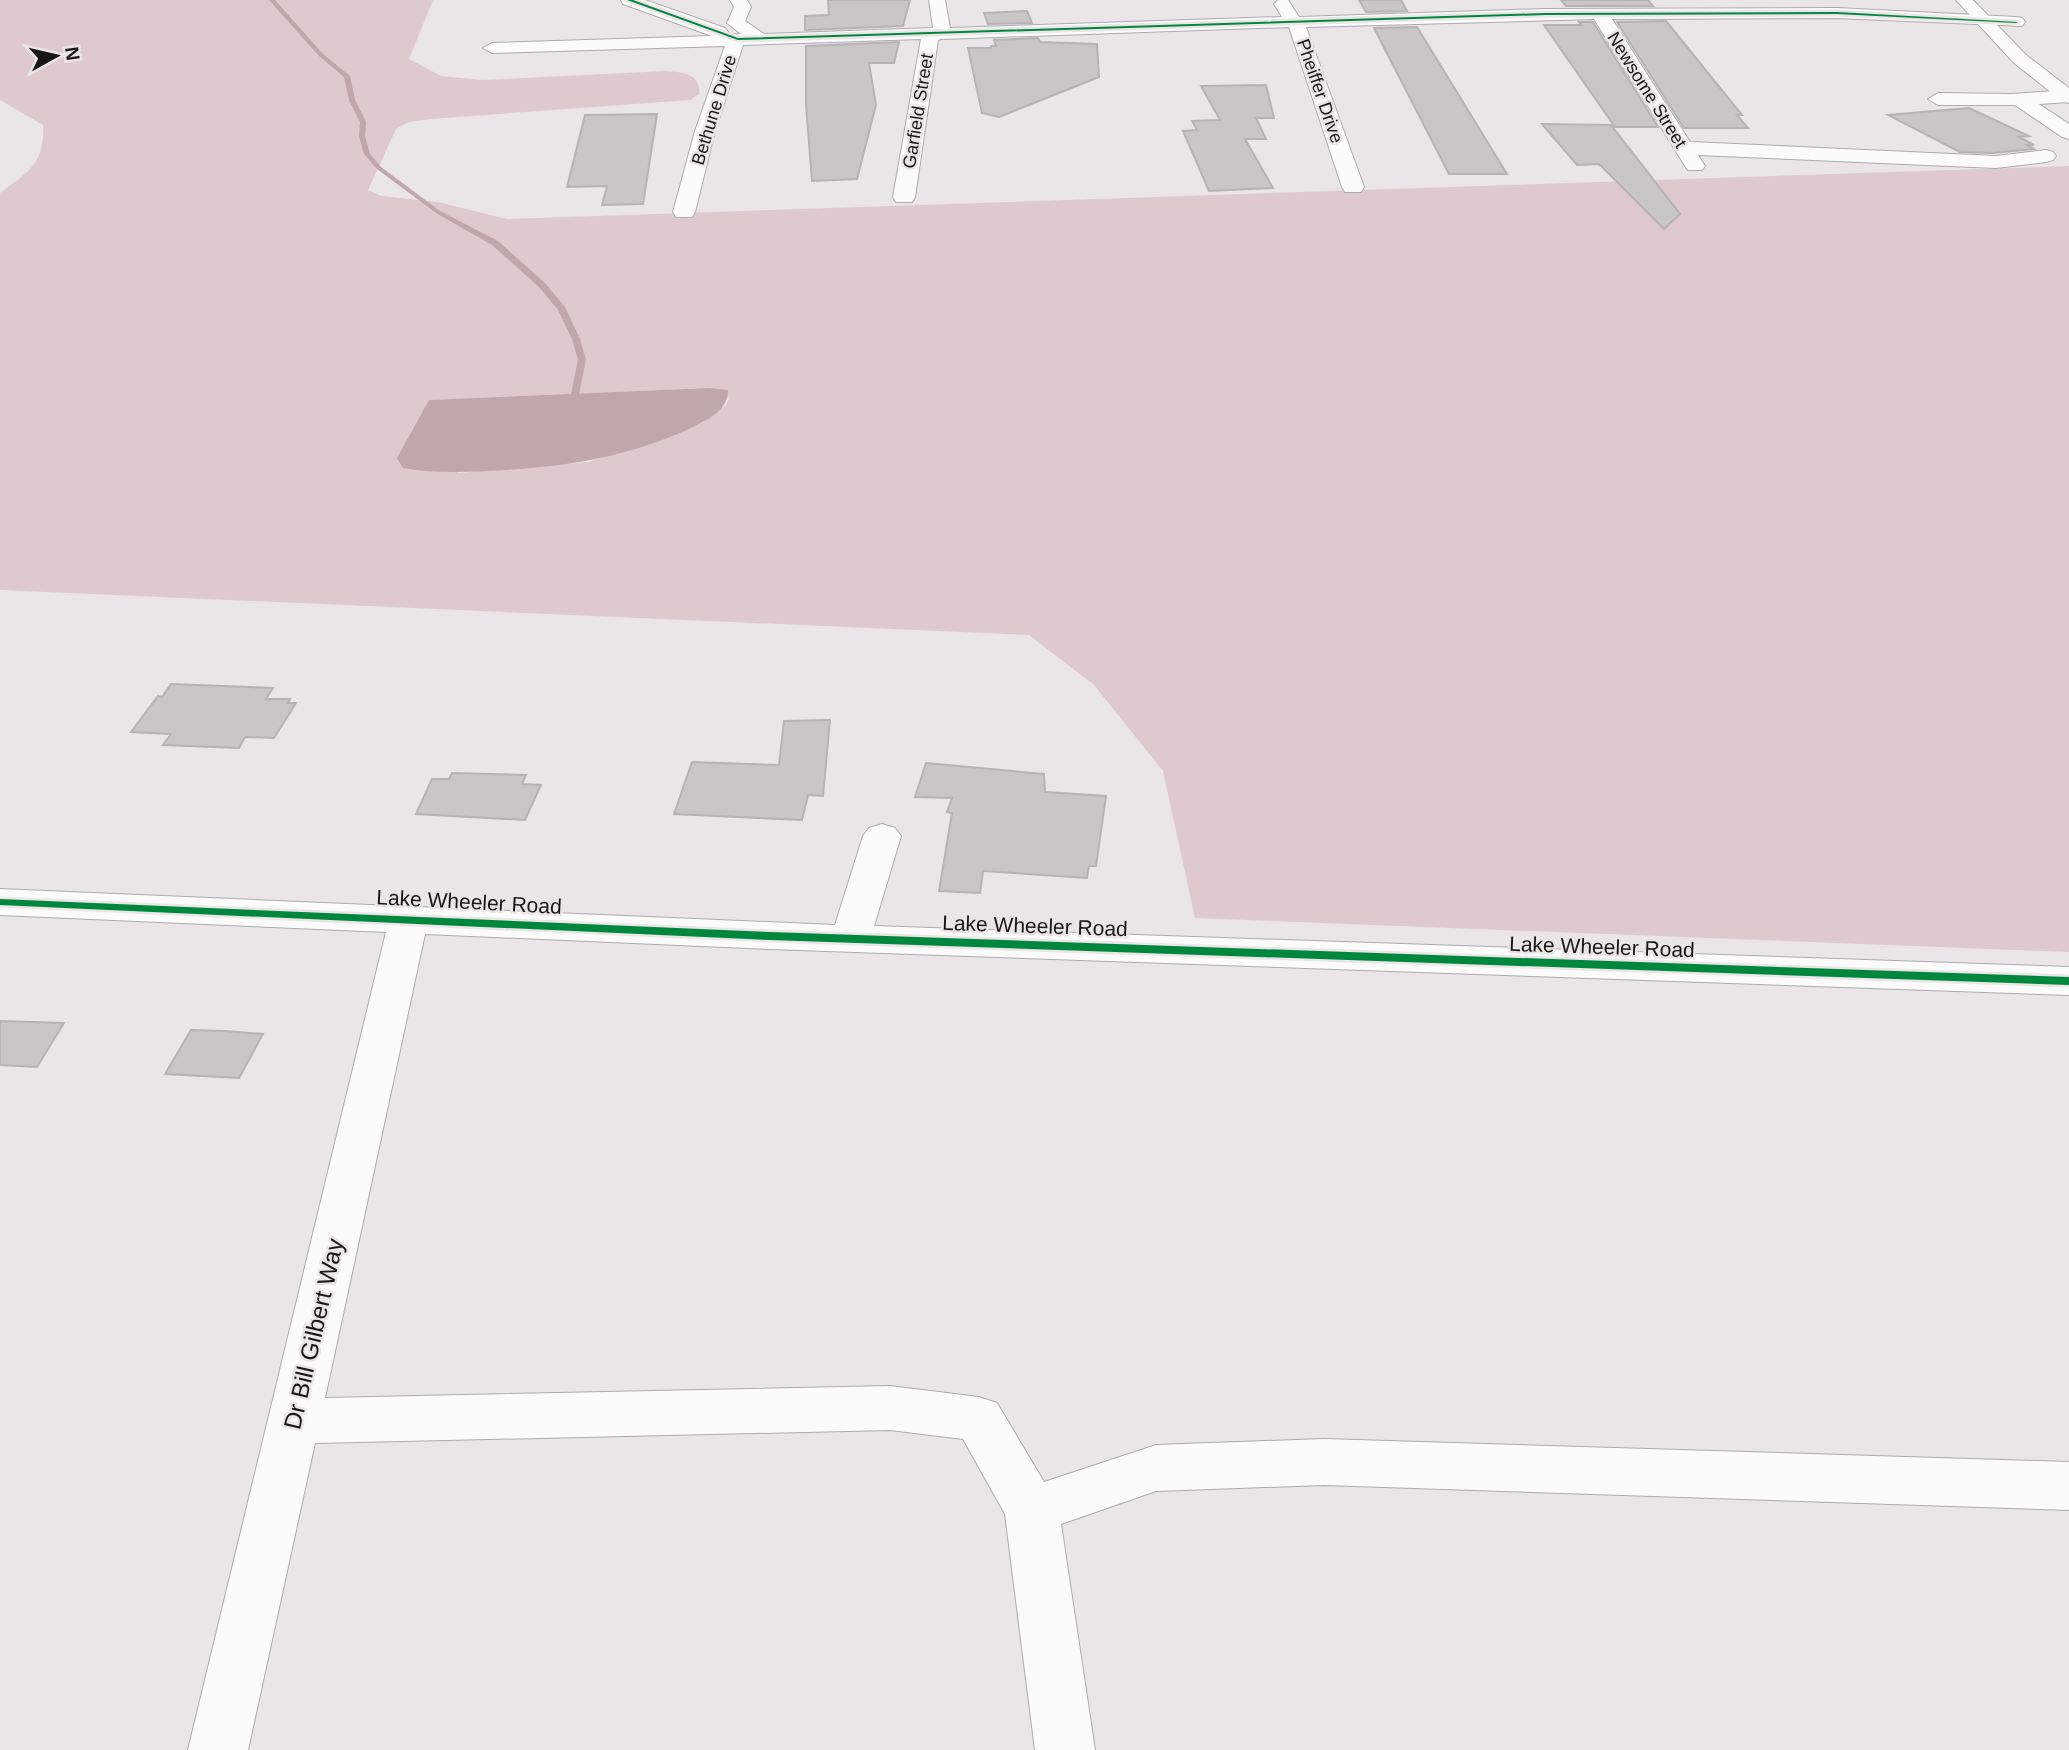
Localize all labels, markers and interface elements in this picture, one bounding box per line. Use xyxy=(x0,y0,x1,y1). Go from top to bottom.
north arrow xyxy=(21,21,91,91)
street label: Newsome Street xyxy=(1603,28,1691,152)
street label: Pheiffer Drive xyxy=(1293,36,1347,146)
text: N xyxy=(61,45,84,62)
street label: Garfield Street xyxy=(899,52,937,170)
street label: Bethune Drive xyxy=(688,53,740,167)
street label: Lake Wheeler Road xyxy=(376,885,562,918)
street label: Lake Wheeler Road xyxy=(942,911,1128,940)
street label: Lake Wheeler Road xyxy=(1509,932,1695,961)
street label: Dr Bill Gilbert Way xyxy=(278,1236,349,1432)

